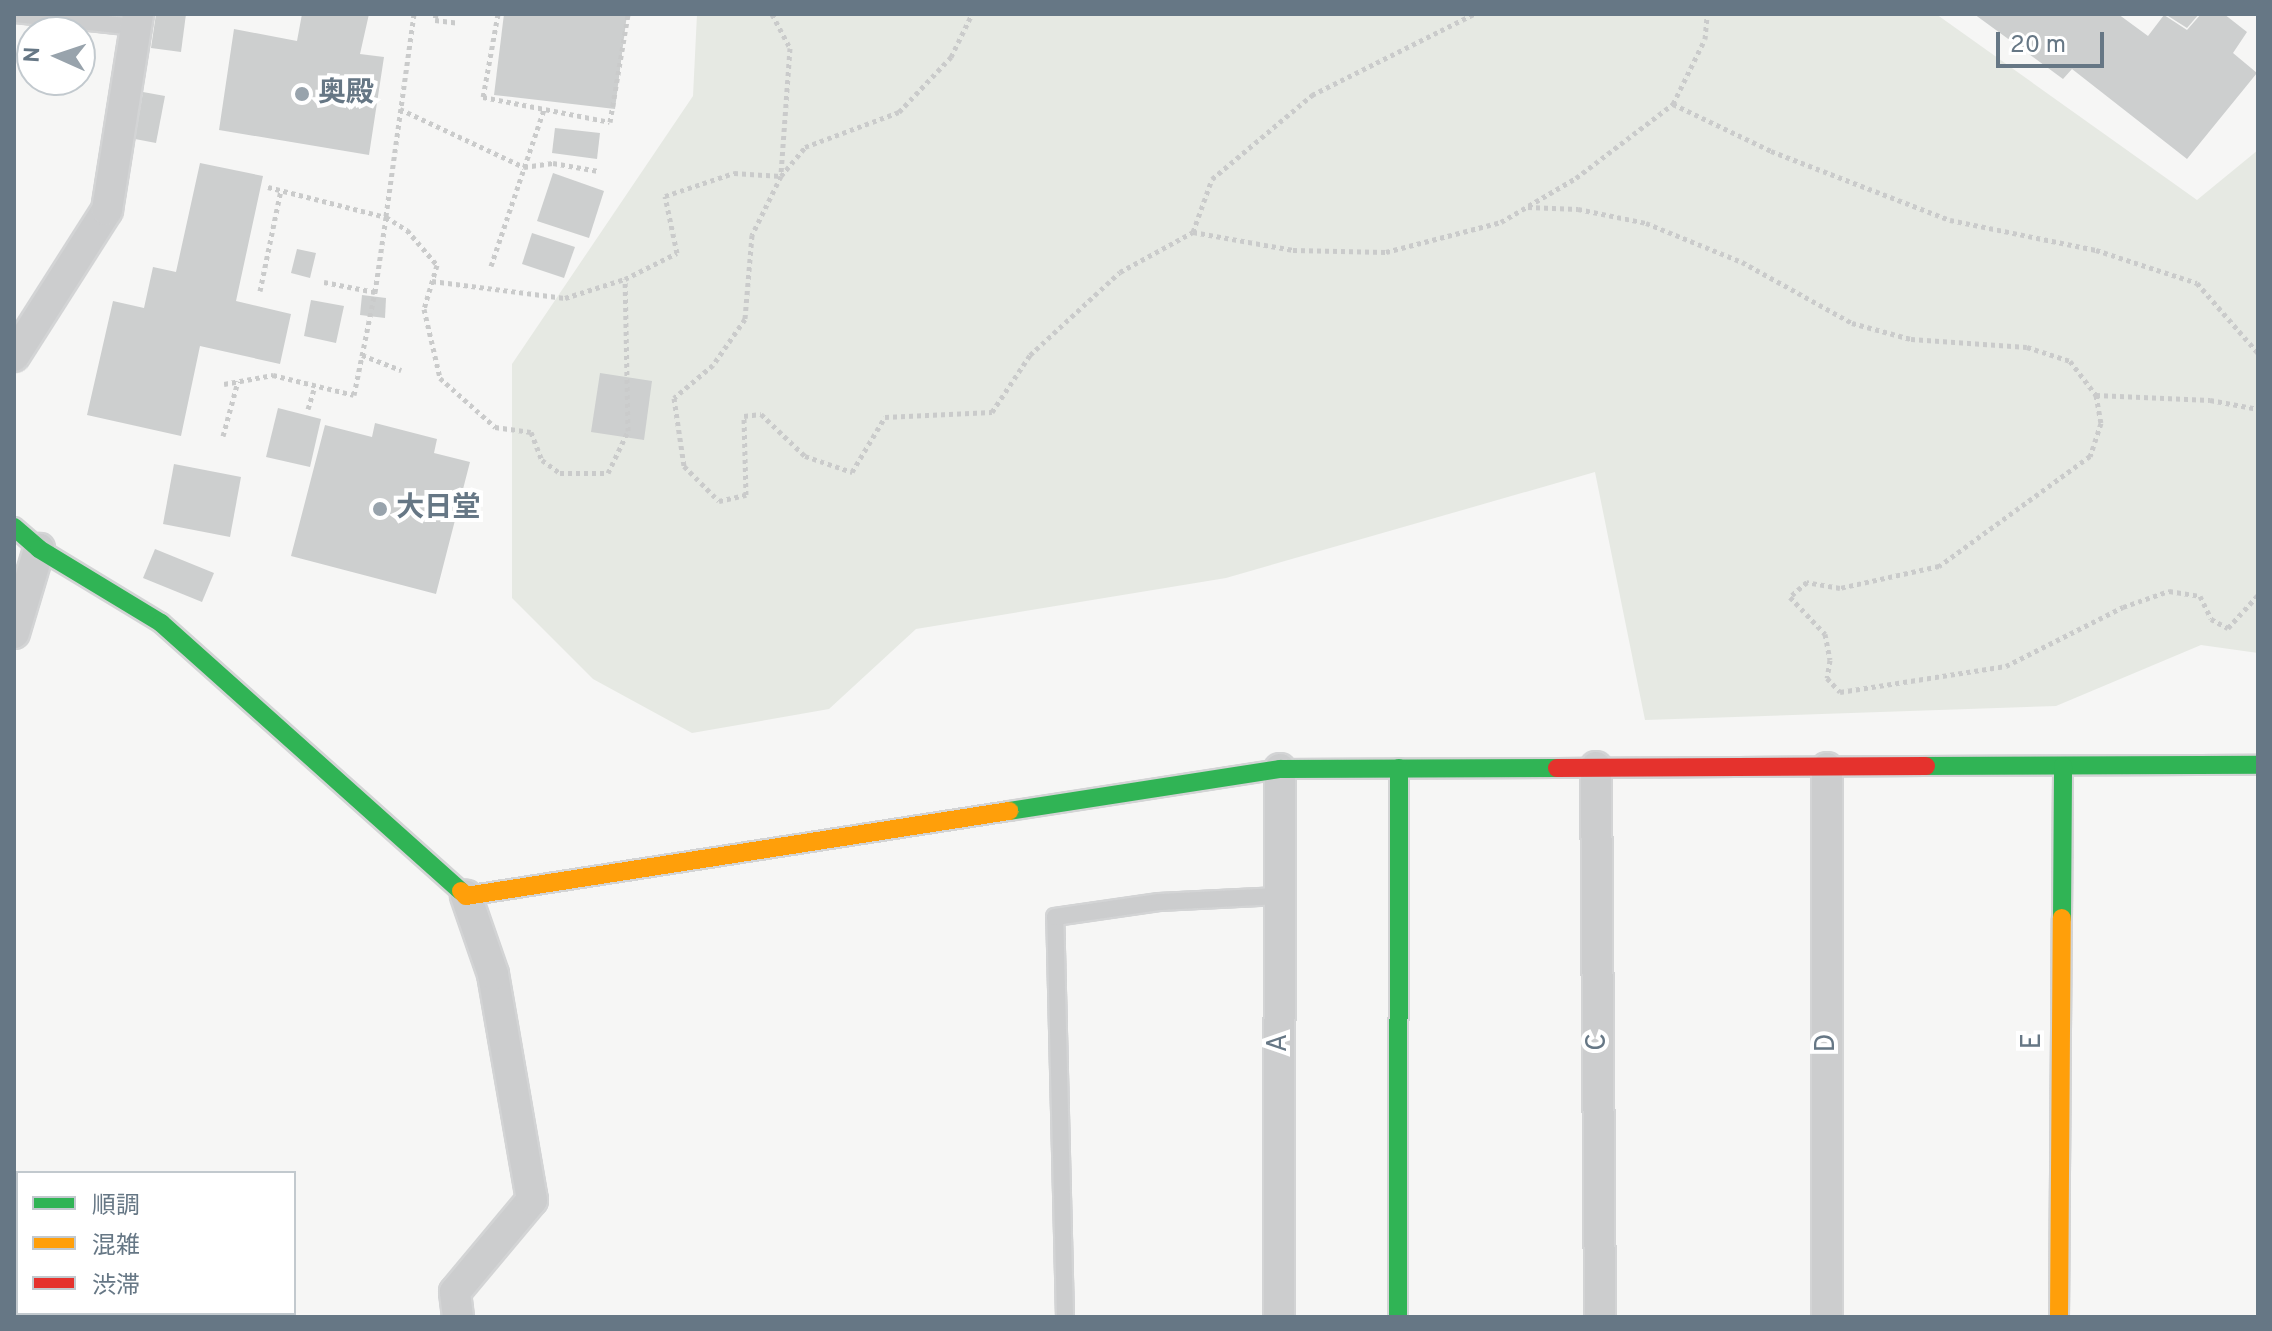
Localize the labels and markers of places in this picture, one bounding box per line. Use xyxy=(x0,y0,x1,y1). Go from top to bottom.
place label: 奥殿 xyxy=(318,77,374,111)
marker: 奥殿 xyxy=(293,85,311,103)
place label: 大日堂 xyxy=(396,492,480,526)
marker: 大日堂 xyxy=(371,500,389,518)

